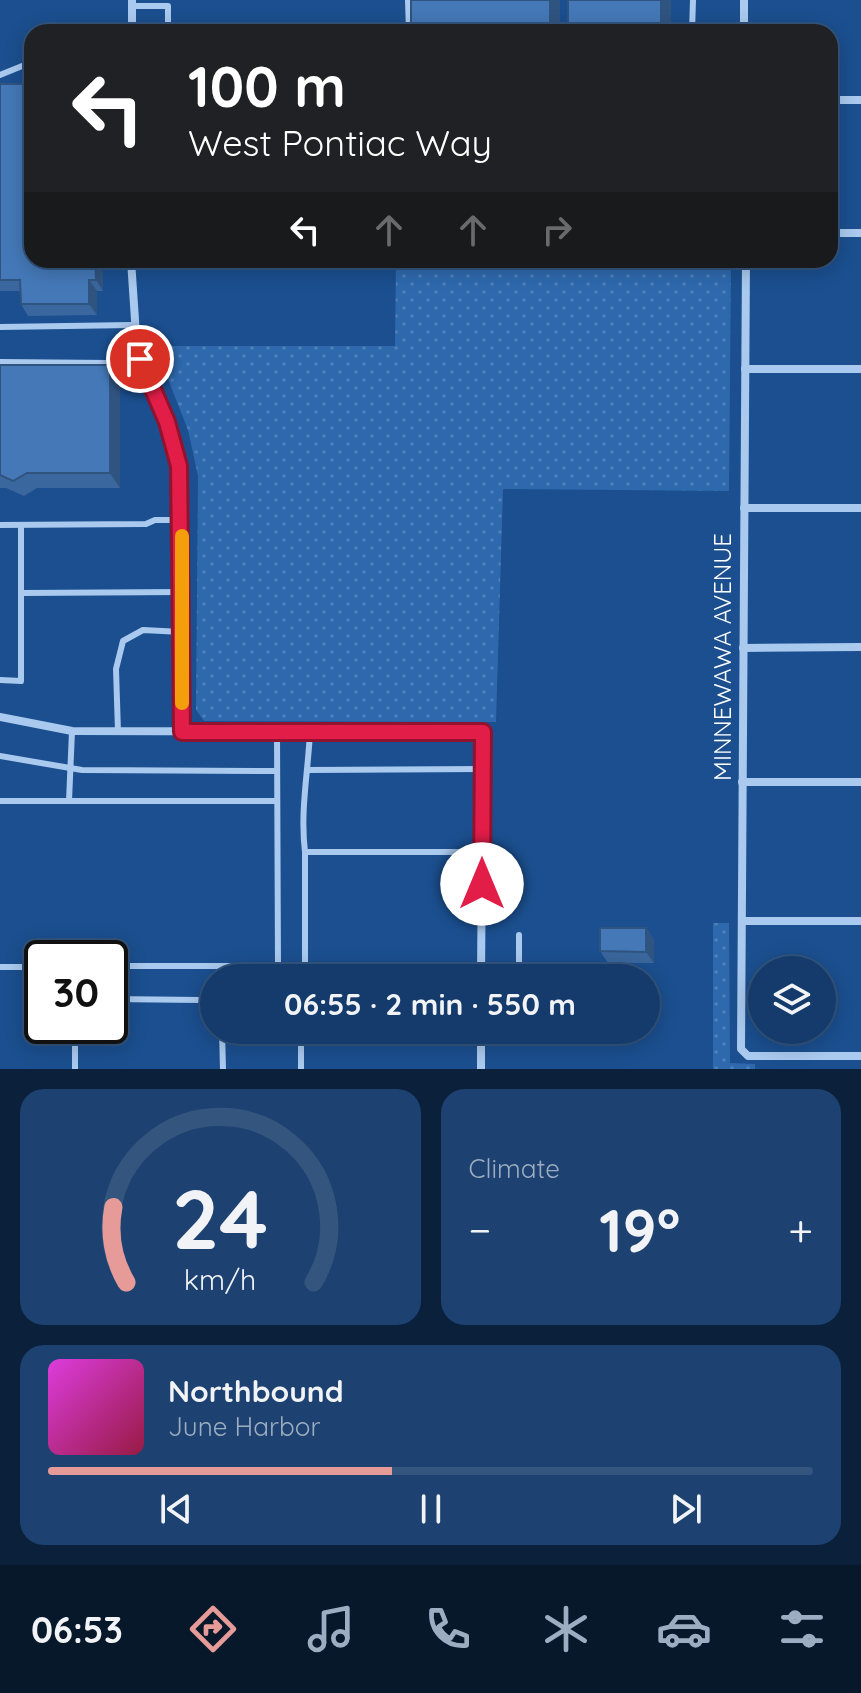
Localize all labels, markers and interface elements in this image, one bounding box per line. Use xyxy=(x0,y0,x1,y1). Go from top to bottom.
text: 100 m xyxy=(188,51,346,121)
icon: left xyxy=(56,56,160,160)
text: West Pontiac Way xyxy=(188,120,492,165)
icon: left xyxy=(283,208,327,252)
icon: ahead xyxy=(367,208,411,252)
icon: ahead xyxy=(451,208,495,252)
icon: right xyxy=(535,208,579,252)
pin xyxy=(106,325,174,393)
icon: arrive xyxy=(118,337,162,381)
street label: MINNEWAWA AVENUE xyxy=(707,533,737,781)
position arrow xyxy=(440,842,524,926)
speed limit sign: 30 xyxy=(24,940,128,1044)
map controls xyxy=(748,956,836,1044)
button: layers xyxy=(748,956,836,1044)
text: 06:55 · 2 min · 550 m xyxy=(284,985,576,1023)
text: Climate xyxy=(469,1152,560,1185)
text: 24 xyxy=(172,1166,268,1270)
text: 19° xyxy=(599,1192,680,1267)
text: − xyxy=(469,1202,491,1257)
text: + xyxy=(788,1202,813,1257)
text: km/h xyxy=(184,1261,257,1297)
text: Northbound xyxy=(168,1372,344,1410)
text: June Harbor xyxy=(168,1410,320,1443)
icon: previous xyxy=(154,1487,198,1531)
icon: pause xyxy=(409,1487,453,1531)
icon: next xyxy=(664,1487,708,1531)
icon: directions xyxy=(185,1601,241,1657)
icon: music xyxy=(303,1601,359,1657)
icon: phone xyxy=(420,1601,476,1657)
icon: climate xyxy=(538,1601,594,1657)
icon: car xyxy=(656,1601,712,1657)
icon: filters xyxy=(774,1601,830,1657)
text: 06:53 xyxy=(31,1607,123,1652)

